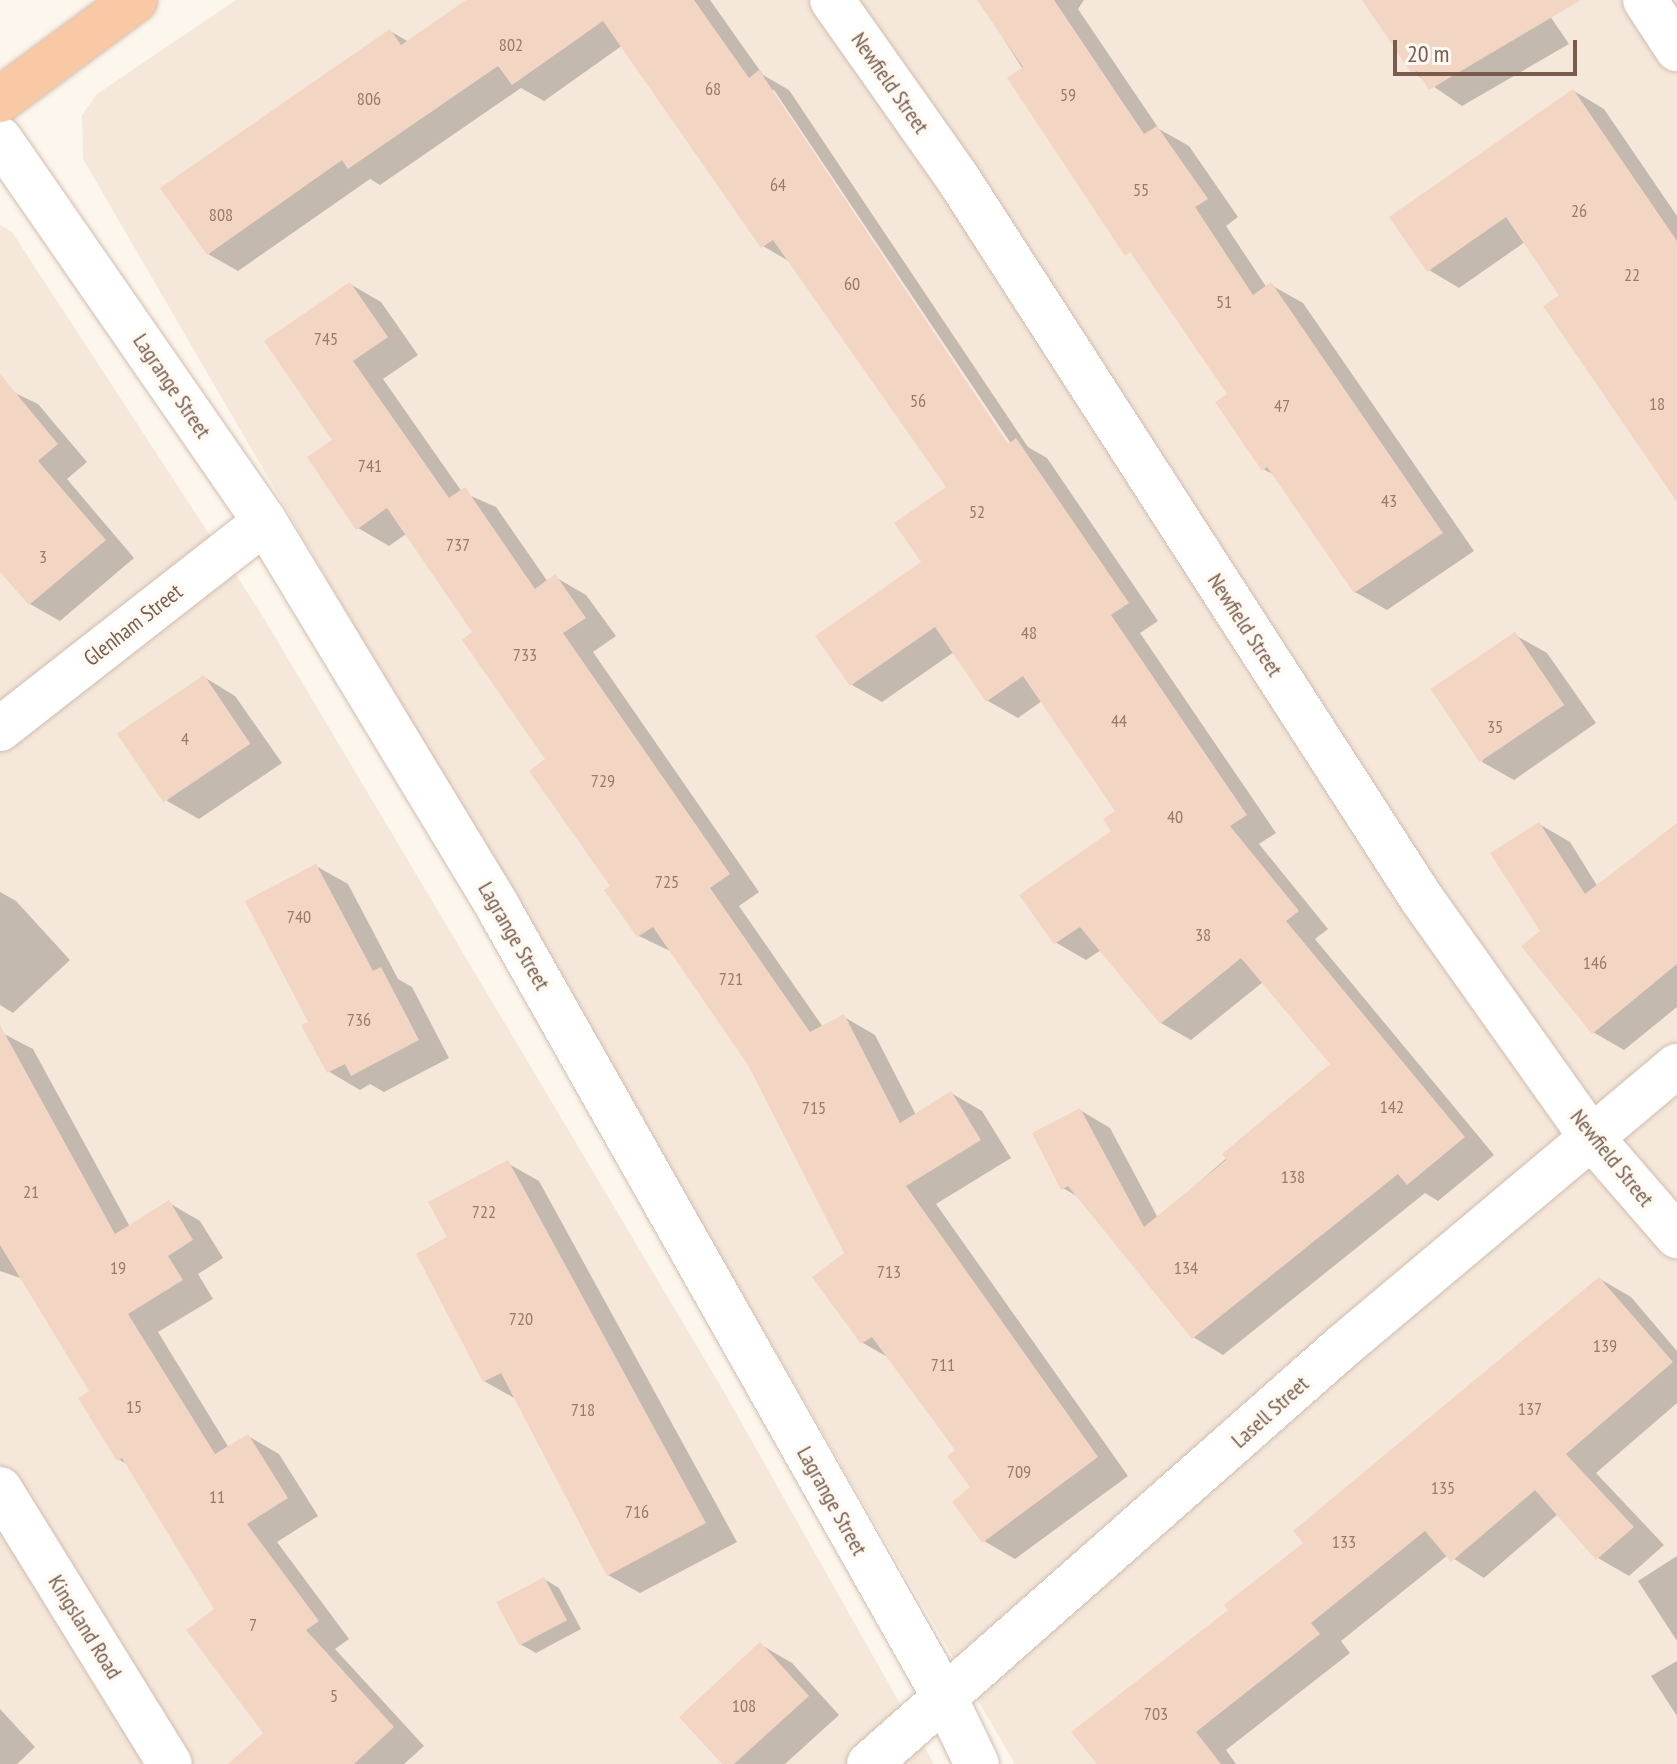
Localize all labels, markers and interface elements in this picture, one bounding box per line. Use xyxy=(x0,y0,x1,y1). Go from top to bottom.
scale bar xyxy=(1397,24,1581,74)
street label: Newfield Street xyxy=(846,27,934,139)
house number: 802 xyxy=(499,34,523,56)
text: 20 m xyxy=(1407,38,1449,69)
house number: 68 xyxy=(705,78,721,100)
house number: 59 xyxy=(1060,84,1076,106)
house number: 806 xyxy=(357,88,381,110)
house number: 64 xyxy=(770,174,786,196)
house number: 55 xyxy=(1133,179,1149,201)
house number: 26 xyxy=(1571,200,1587,222)
house number: 808 xyxy=(209,204,233,226)
house number: 22 xyxy=(1624,264,1640,286)
house number: 60 xyxy=(844,273,860,295)
house number: 51 xyxy=(1216,291,1232,313)
house number: 745 xyxy=(314,328,338,350)
street label: Lagrange Street xyxy=(127,329,217,443)
house number: 56 xyxy=(910,390,926,412)
house number: 18 xyxy=(1649,393,1665,415)
house number: 47 xyxy=(1274,395,1290,417)
house number: 741 xyxy=(358,455,382,477)
house number: 43 xyxy=(1381,490,1397,512)
house number: 52 xyxy=(969,501,985,523)
house number: 737 xyxy=(446,534,470,556)
house number: 3 xyxy=(39,546,47,568)
street label: Newfield Street xyxy=(1202,569,1288,681)
street label: Glenham Street xyxy=(78,578,188,672)
house number: 48 xyxy=(1021,622,1037,644)
house number: 733 xyxy=(513,644,537,666)
house number: 44 xyxy=(1111,710,1127,732)
house number: 35 xyxy=(1487,716,1503,738)
house number: 4 xyxy=(181,728,189,750)
house number: 729 xyxy=(591,770,615,792)
house number: 40 xyxy=(1167,806,1183,828)
house number: 725 xyxy=(655,871,679,893)
street label: Lagrange Street xyxy=(472,877,556,995)
house number: 740 xyxy=(287,906,311,928)
house number: 38 xyxy=(1195,924,1211,946)
house number: 146 xyxy=(1583,952,1607,974)
house number: 721 xyxy=(719,968,743,990)
house number: 736 xyxy=(347,1009,371,1031)
house number: 142 xyxy=(1380,1096,1404,1118)
house number: 715 xyxy=(802,1097,826,1119)
street label: Newfield Street xyxy=(1565,1104,1659,1212)
house number: 138 xyxy=(1281,1166,1305,1188)
house number: 21 xyxy=(23,1181,39,1203)
house number: 722 xyxy=(472,1201,496,1223)
house number: 19 xyxy=(110,1257,126,1279)
house number: 134 xyxy=(1174,1257,1198,1279)
house number: 713 xyxy=(877,1261,901,1283)
house number: 720 xyxy=(509,1308,533,1330)
house number: 139 xyxy=(1593,1335,1617,1357)
house number: 711 xyxy=(931,1354,955,1376)
street label: Lasell Street xyxy=(1226,1371,1314,1453)
house number: 15 xyxy=(126,1396,142,1418)
house number: 137 xyxy=(1518,1398,1542,1420)
house number: 718 xyxy=(571,1399,595,1421)
street label: Lagrange Street xyxy=(791,1442,873,1560)
house number: 709 xyxy=(1007,1461,1031,1483)
house number: 135 xyxy=(1431,1477,1455,1499)
house number: 11 xyxy=(209,1486,225,1508)
house number: 716 xyxy=(625,1501,649,1523)
house number: 133 xyxy=(1332,1531,1356,1553)
street label: Kingsland Road xyxy=(43,1570,127,1684)
house number: 7 xyxy=(249,1614,257,1636)
house number: 5 xyxy=(330,1685,338,1707)
house number: 108 xyxy=(732,1695,756,1717)
house number: 703 xyxy=(1144,1703,1168,1725)

